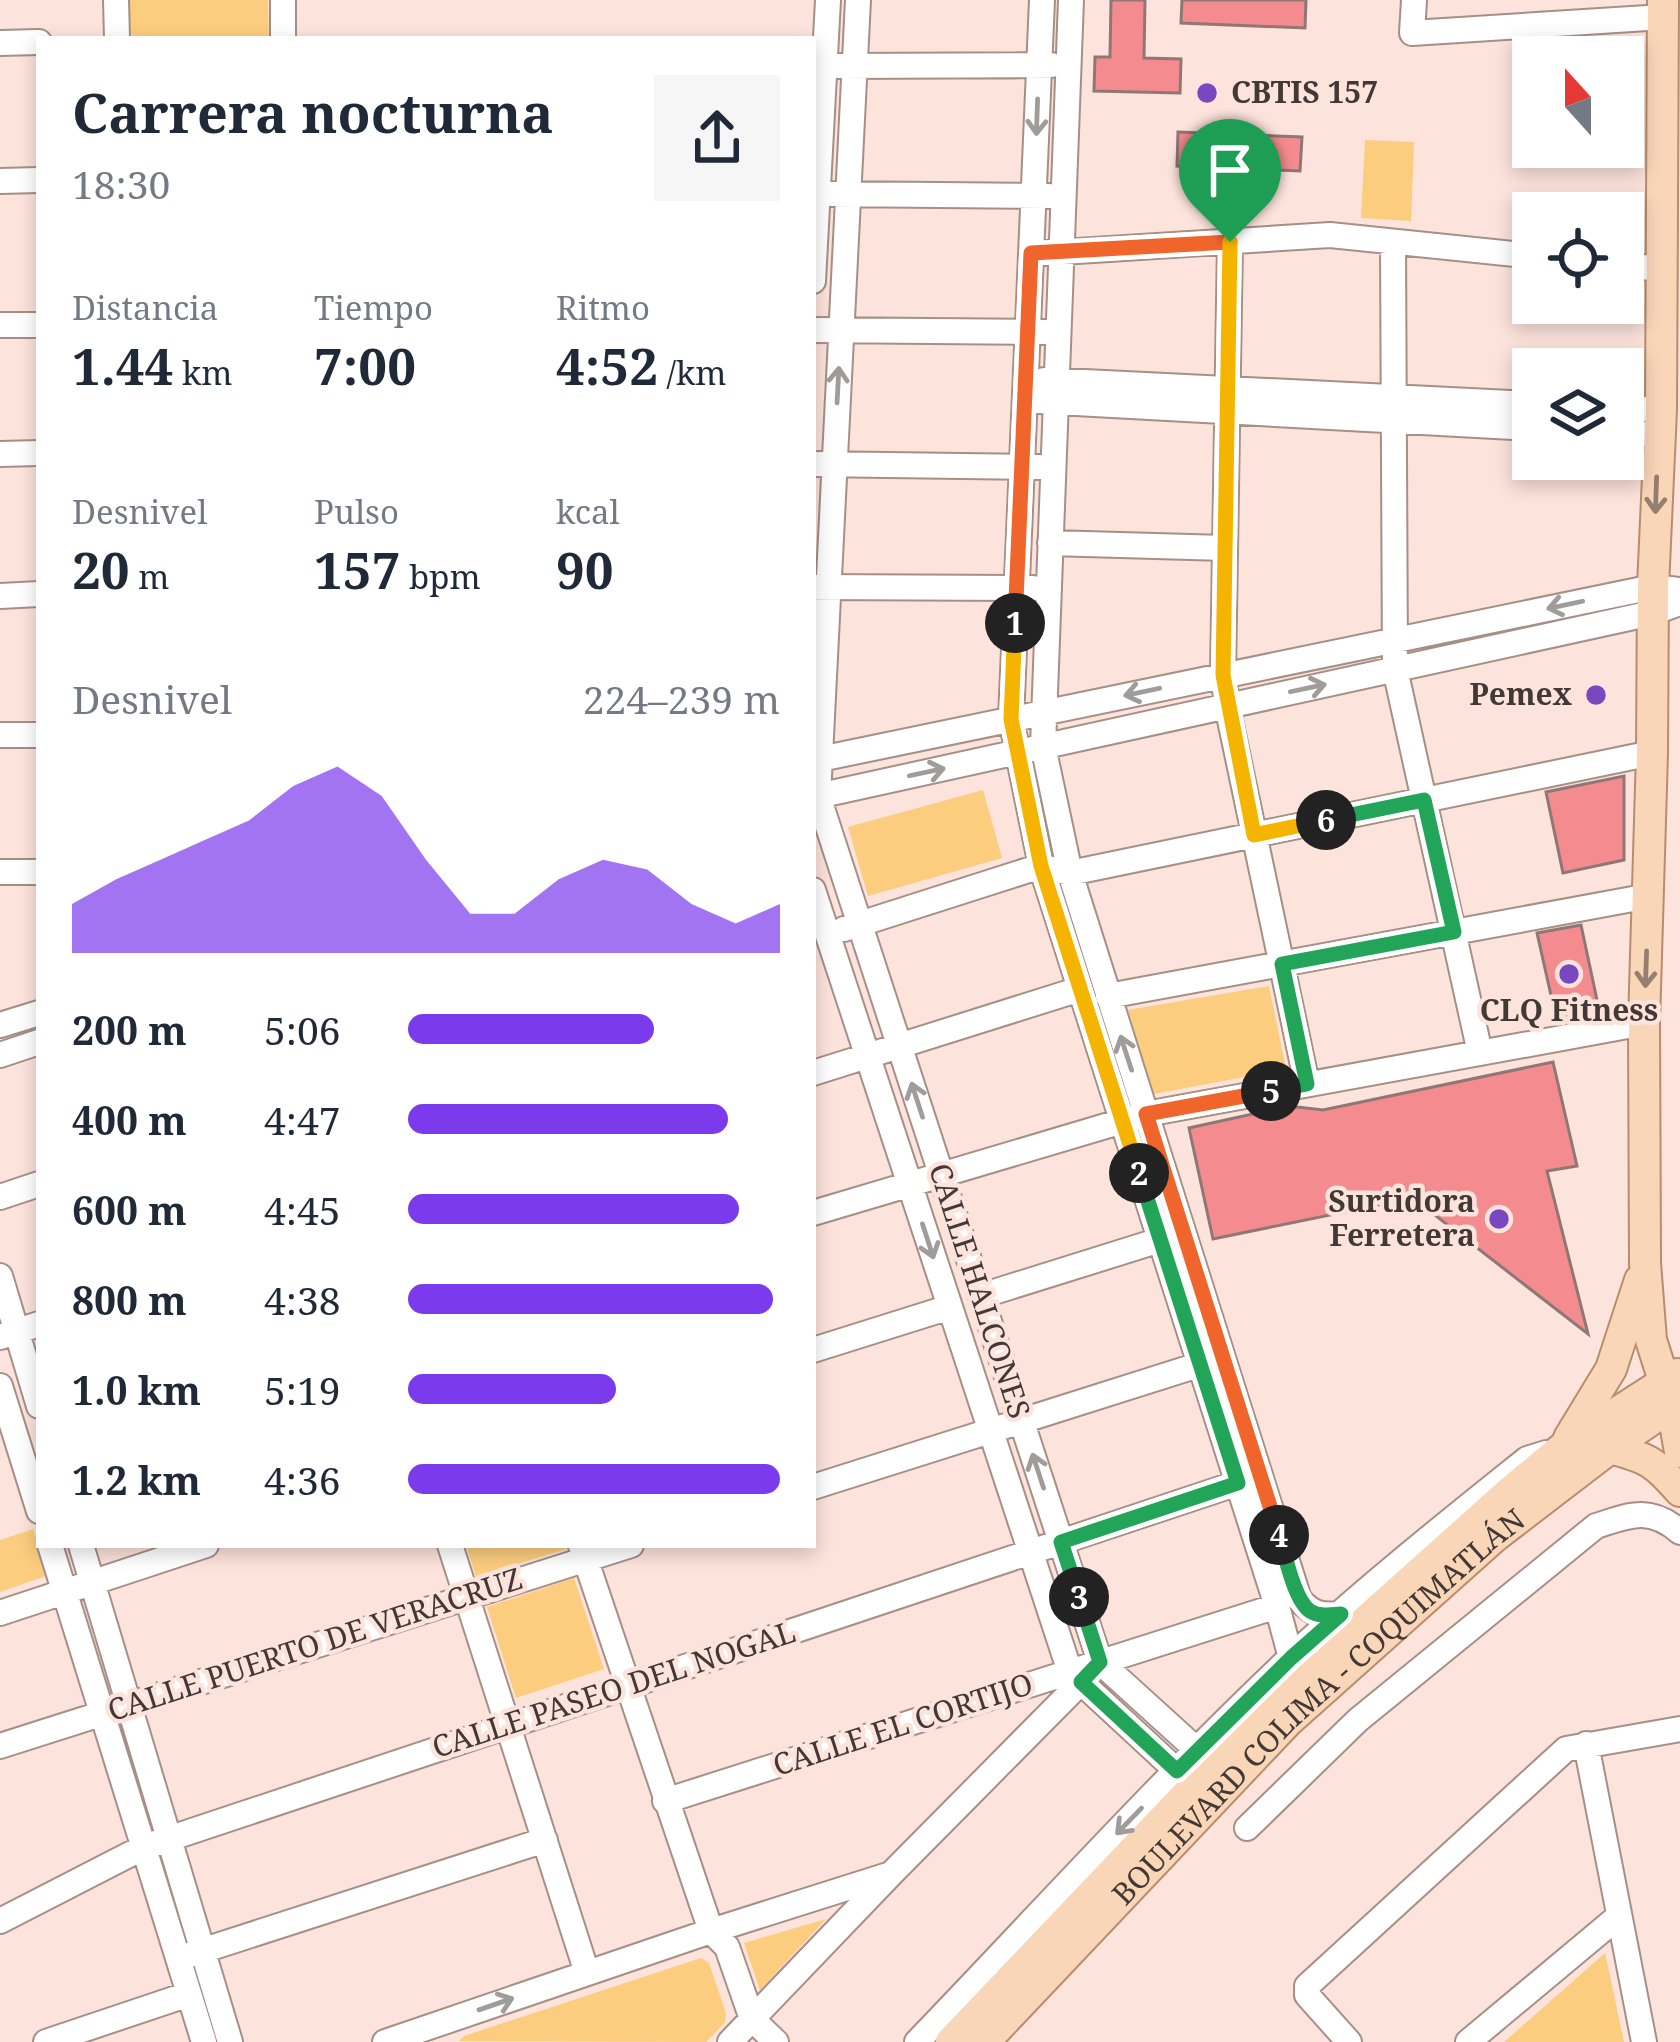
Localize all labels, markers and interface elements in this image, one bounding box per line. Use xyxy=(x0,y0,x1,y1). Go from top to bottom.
north arrow xyxy=(1512,36,1644,168)
map controls xyxy=(1512,36,1644,480)
place label: CBTIS 157 xyxy=(1231,71,1378,112)
text: Carrera nocturna xyxy=(72,75,554,149)
button: share xyxy=(654,75,780,201)
marker: CBTIS 157 xyxy=(1194,80,1220,106)
one-way arrow xyxy=(1025,97,1048,136)
pin xyxy=(1179,119,1281,242)
icon: arrive xyxy=(1197,137,1263,203)
text: 18:30 xyxy=(72,157,170,210)
button: locate xyxy=(1512,192,1644,324)
text: Distancia xyxy=(72,285,218,330)
text: Tiempo xyxy=(314,285,433,330)
text: Ritmo xyxy=(556,285,650,330)
text: 1.44 xyxy=(72,330,173,400)
text: 7:00 xyxy=(314,330,416,400)
text: 4:52 xyxy=(556,330,658,400)
button: layers xyxy=(1512,348,1644,480)
text: km xyxy=(173,350,233,395)
text: /km xyxy=(658,350,727,395)
one-way arrow xyxy=(827,366,850,405)
one-way arrow xyxy=(1645,475,1668,514)
text: Desnivel xyxy=(72,489,207,534)
text: Pulso xyxy=(314,489,399,534)
text: kcal xyxy=(556,489,620,534)
text: 20 xyxy=(72,534,130,604)
text: 157 xyxy=(314,534,400,604)
text: 90 xyxy=(556,534,614,604)
text: m xyxy=(130,554,169,599)
text: bpm xyxy=(400,554,481,599)
pin: 1 xyxy=(985,593,1045,653)
one-way arrow xyxy=(1546,595,1585,617)
text: 1 xyxy=(1006,600,1024,645)
text: Desnivel xyxy=(72,672,232,725)
text: 224–239 m xyxy=(583,672,780,725)
place label: Pemex xyxy=(1470,673,1573,714)
one-way arrow xyxy=(1289,676,1327,699)
one-way arrow xyxy=(1123,682,1162,705)
marker: Pemex xyxy=(1583,682,1609,708)
one-way arrow xyxy=(908,759,946,782)
pin: 6 xyxy=(1296,790,1356,850)
text: 6 xyxy=(1317,797,1335,842)
one-way arrow xyxy=(1634,949,1657,988)
marker: CLQ Fitness xyxy=(1556,961,1582,987)
place label: CLQ Fitness xyxy=(1480,989,1658,1030)
text: 200 m xyxy=(72,1003,187,1056)
text: 5:06 xyxy=(264,1003,341,1056)
one-way arrow xyxy=(1114,1035,1136,1073)
pin: 5 xyxy=(1241,1061,1301,1121)
text: 5 xyxy=(1262,1068,1280,1113)
one-way arrow xyxy=(905,1082,926,1119)
text: 400 m xyxy=(72,1093,187,1146)
text: 4:47 xyxy=(264,1093,341,1146)
pin: 2 xyxy=(1109,1143,1169,1203)
text: 2 xyxy=(1130,1150,1148,1195)
street label: CALLE HALCONES xyxy=(920,1158,1041,1423)
place label: Surtidora Ferretera xyxy=(1328,1180,1475,1255)
text: 600 m xyxy=(72,1183,187,1236)
text: 4:45 xyxy=(264,1183,341,1236)
marker: Surtidora Ferretera xyxy=(1486,1206,1512,1232)
one-way arrow xyxy=(919,1221,941,1259)
text: 800 m xyxy=(72,1273,187,1326)
text: 4:38 xyxy=(264,1273,341,1326)
text: 1.0 km xyxy=(72,1363,201,1416)
text: 5:19 xyxy=(264,1363,341,1416)
text: 1.2 km xyxy=(72,1453,201,1506)
text: 4:36 xyxy=(264,1453,341,1506)
one-way arrow xyxy=(1025,1453,1047,1491)
street label: BOULEVARD COLIMA - COQUIMATLÁN xyxy=(1102,1499,1533,1913)
pin: 4 xyxy=(1249,1505,1309,1565)
text: 4 xyxy=(1270,1512,1288,1557)
street label: CALLE PUERTO DE VERACRUZ xyxy=(102,1557,527,1730)
pin: 3 xyxy=(1049,1567,1109,1627)
text: 3 xyxy=(1070,1574,1088,1619)
street label: CALLE PASEO DEL NOGAL xyxy=(427,1610,800,1767)
street label: CALLE EL CORTIJO xyxy=(767,1662,1038,1785)
one-way arrow xyxy=(1115,1806,1143,1835)
one-way arrow xyxy=(476,1991,514,2013)

